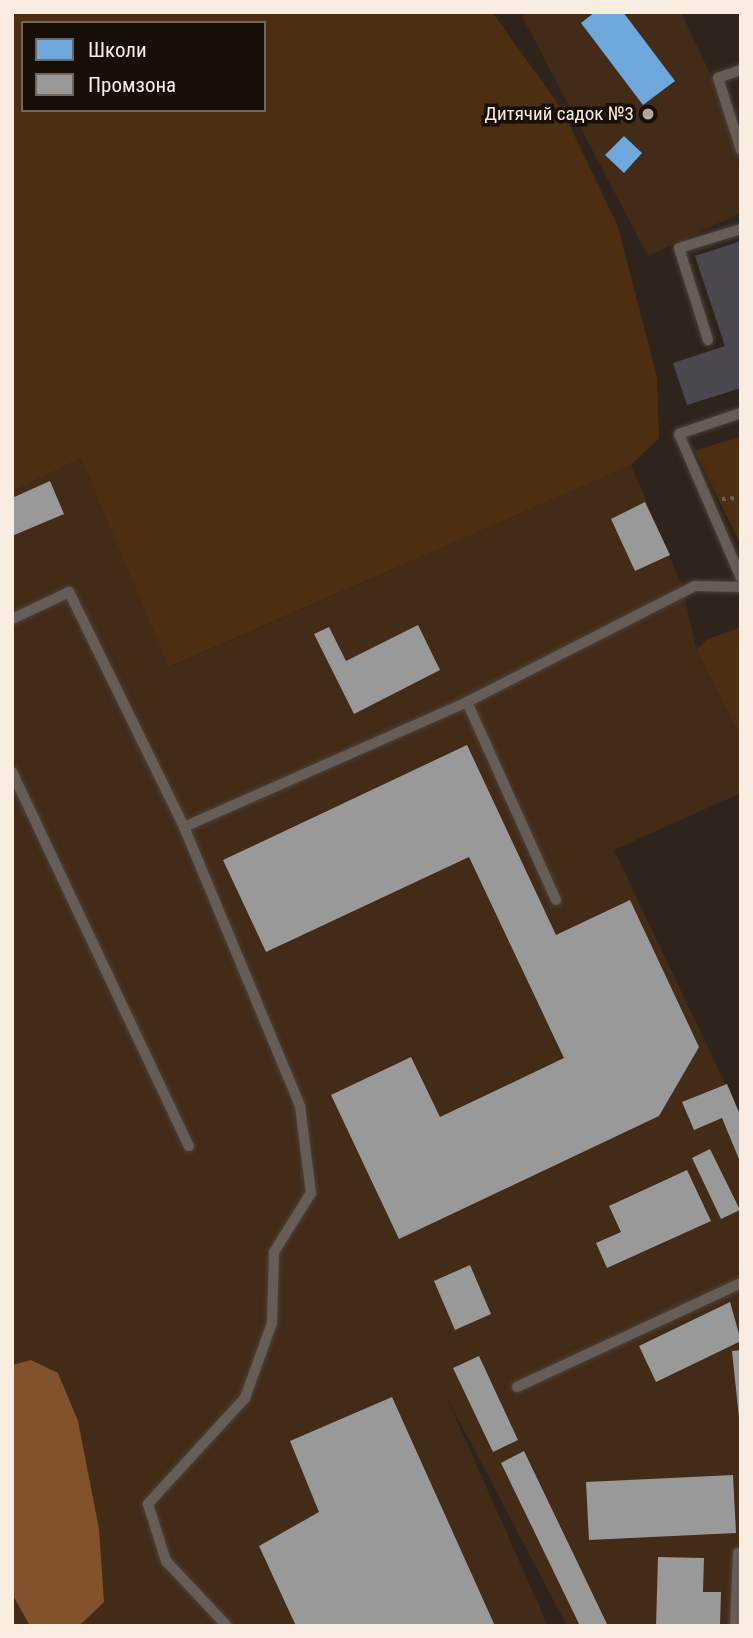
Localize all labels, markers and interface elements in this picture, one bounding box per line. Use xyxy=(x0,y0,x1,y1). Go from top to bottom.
legend xyxy=(21,21,266,112)
text: Школи xyxy=(88,38,147,62)
text: Промзона xyxy=(88,73,176,97)
place label: Дитячий садок №3 xyxy=(484,103,634,125)
marker: Дитячий садок №3 xyxy=(640,106,656,122)

